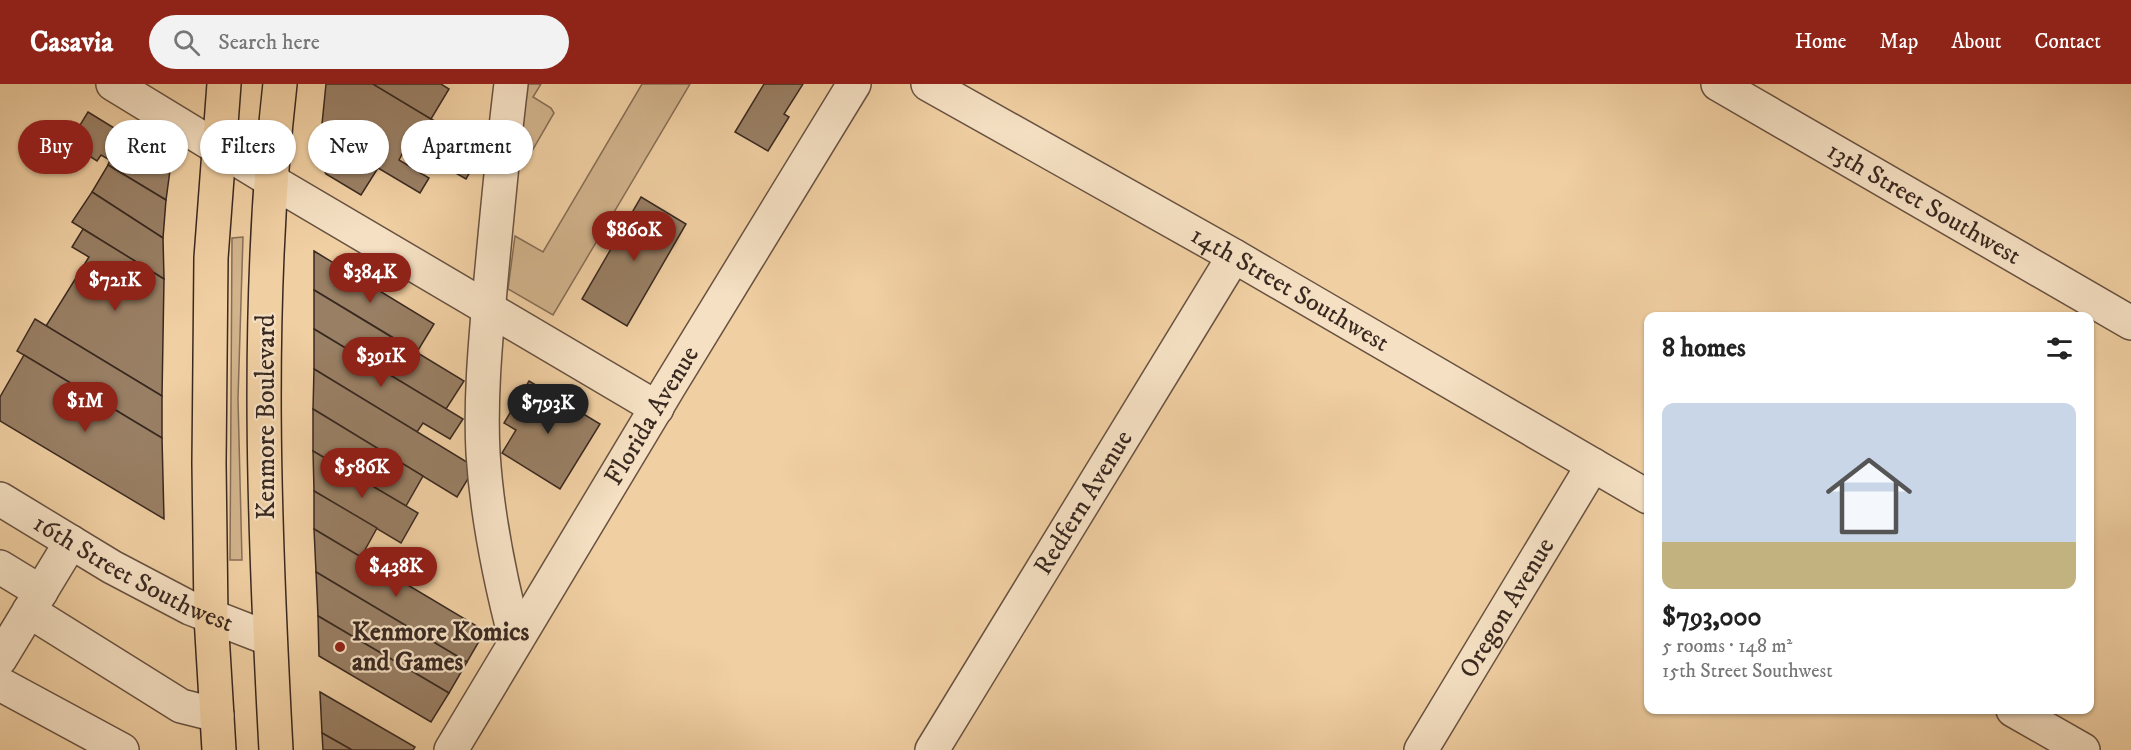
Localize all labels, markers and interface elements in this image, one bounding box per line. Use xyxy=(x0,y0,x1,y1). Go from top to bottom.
search box xyxy=(149,15,569,69)
text: Casavia xyxy=(30,25,113,60)
icon: search xyxy=(170,26,203,59)
text: Search here xyxy=(218,29,320,56)
text: Home xyxy=(1795,29,1847,55)
text: Map xyxy=(1880,29,1918,55)
text: About xyxy=(1951,29,2002,55)
text: Contact xyxy=(2035,29,2101,55)
chip: Buy xyxy=(18,120,93,174)
chip: Rent xyxy=(105,120,188,174)
chip: Filters xyxy=(200,120,296,174)
chip: New xyxy=(308,120,389,174)
chip: Apartment xyxy=(401,120,533,174)
street label: 13th Street Southwest xyxy=(1821,134,2027,272)
pin: $860K xyxy=(592,211,676,262)
text: $860K xyxy=(606,218,662,243)
street label: 14th Street Southwest xyxy=(1185,219,1395,359)
pin: $384K xyxy=(328,253,412,304)
text: $384K xyxy=(343,260,397,285)
pin: $721K xyxy=(73,261,157,312)
text: $721K xyxy=(89,268,141,293)
street label: Kenmore Boulevard xyxy=(250,314,283,520)
text: 8 homes xyxy=(1662,332,1746,365)
icon: filters xyxy=(2043,332,2076,365)
pin: $391K xyxy=(339,337,423,388)
street label: Florida Avenue xyxy=(597,340,706,491)
text: $391K xyxy=(356,344,406,369)
pin: $1M xyxy=(56,382,114,433)
pin: $793K xyxy=(506,384,590,435)
text: $1M xyxy=(67,389,103,414)
text: $793K xyxy=(522,391,574,416)
street label: Redfern Avenue xyxy=(1026,424,1140,581)
icon: home xyxy=(1815,442,1923,550)
pin: $586K xyxy=(320,448,404,499)
text: $586K xyxy=(334,455,390,480)
street label: 16th Street Southwest xyxy=(27,507,238,640)
street label: Oregon Avenue xyxy=(1452,532,1562,684)
pin: $438K xyxy=(354,547,438,598)
text: $438K xyxy=(369,554,423,579)
text: $793,000 xyxy=(1662,601,1762,634)
place label: Kenmore Komics and Games xyxy=(352,616,529,679)
text: 5 rooms · 148 m² xyxy=(1662,634,1792,659)
marker: Kenmore Komics and Games xyxy=(333,640,347,654)
text: 15th Street Southwest xyxy=(1662,659,1833,684)

